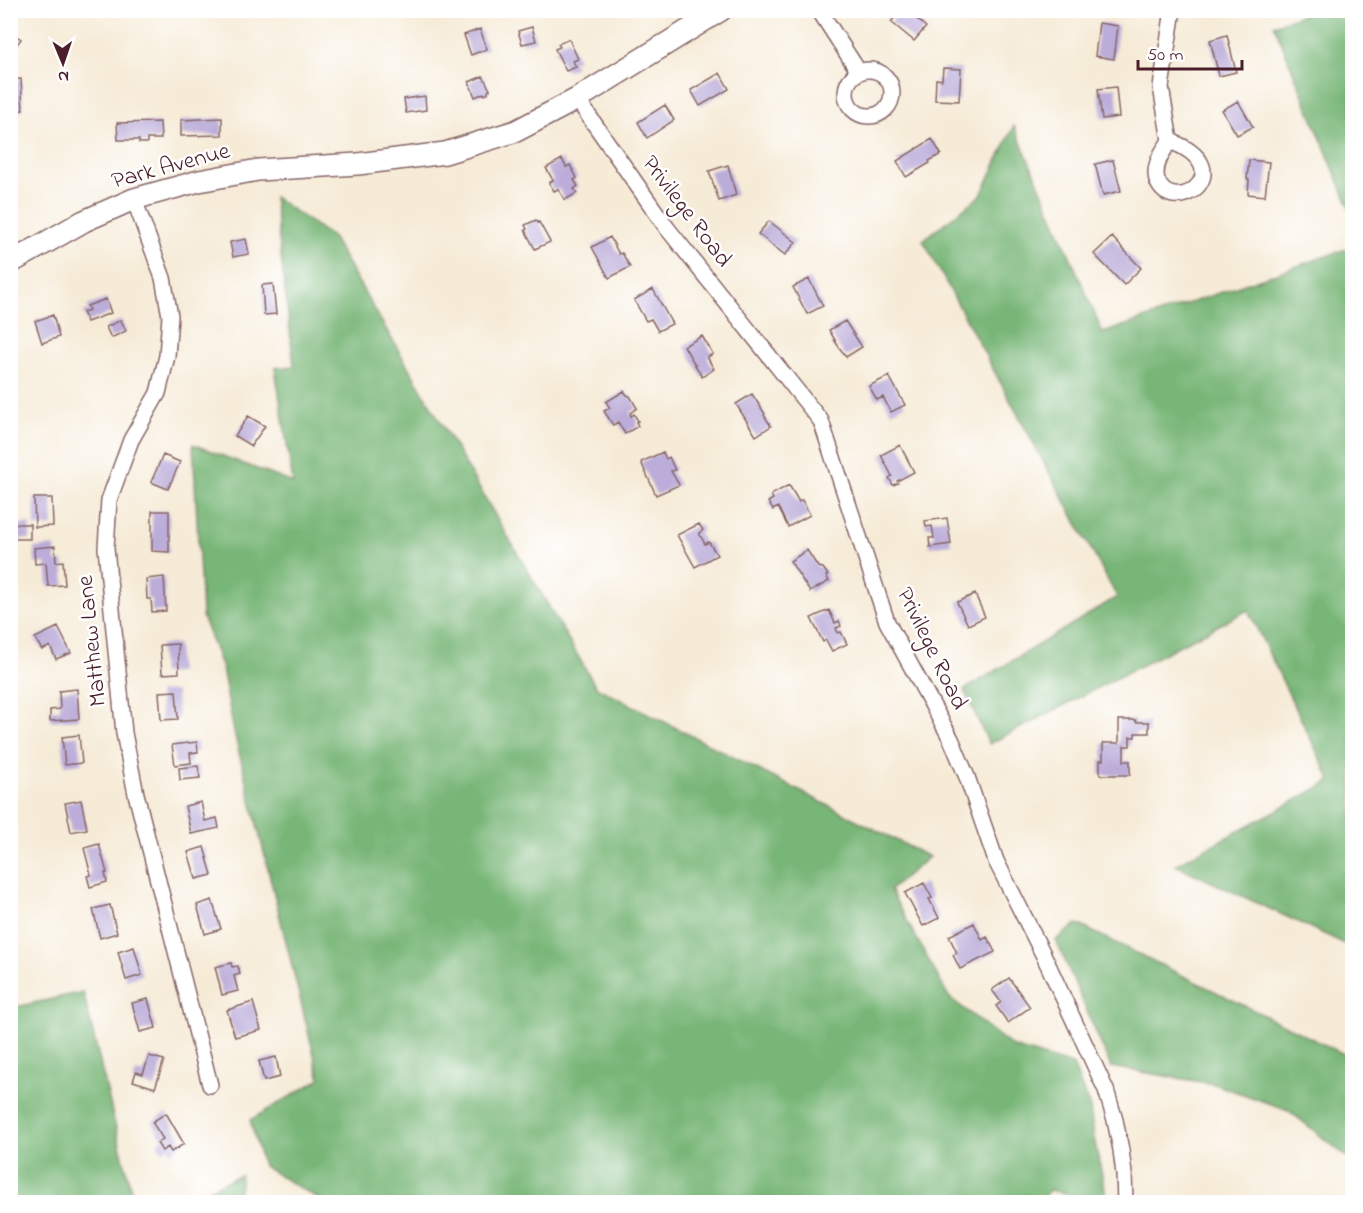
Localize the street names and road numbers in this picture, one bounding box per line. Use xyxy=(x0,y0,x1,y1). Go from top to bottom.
street label: Park Avenue xyxy=(108,134,234,200)
street label: Privilege Road xyxy=(632,149,740,276)
street label: Matthew Lane xyxy=(69,573,117,708)
street label: Privilege Road xyxy=(886,582,976,717)

